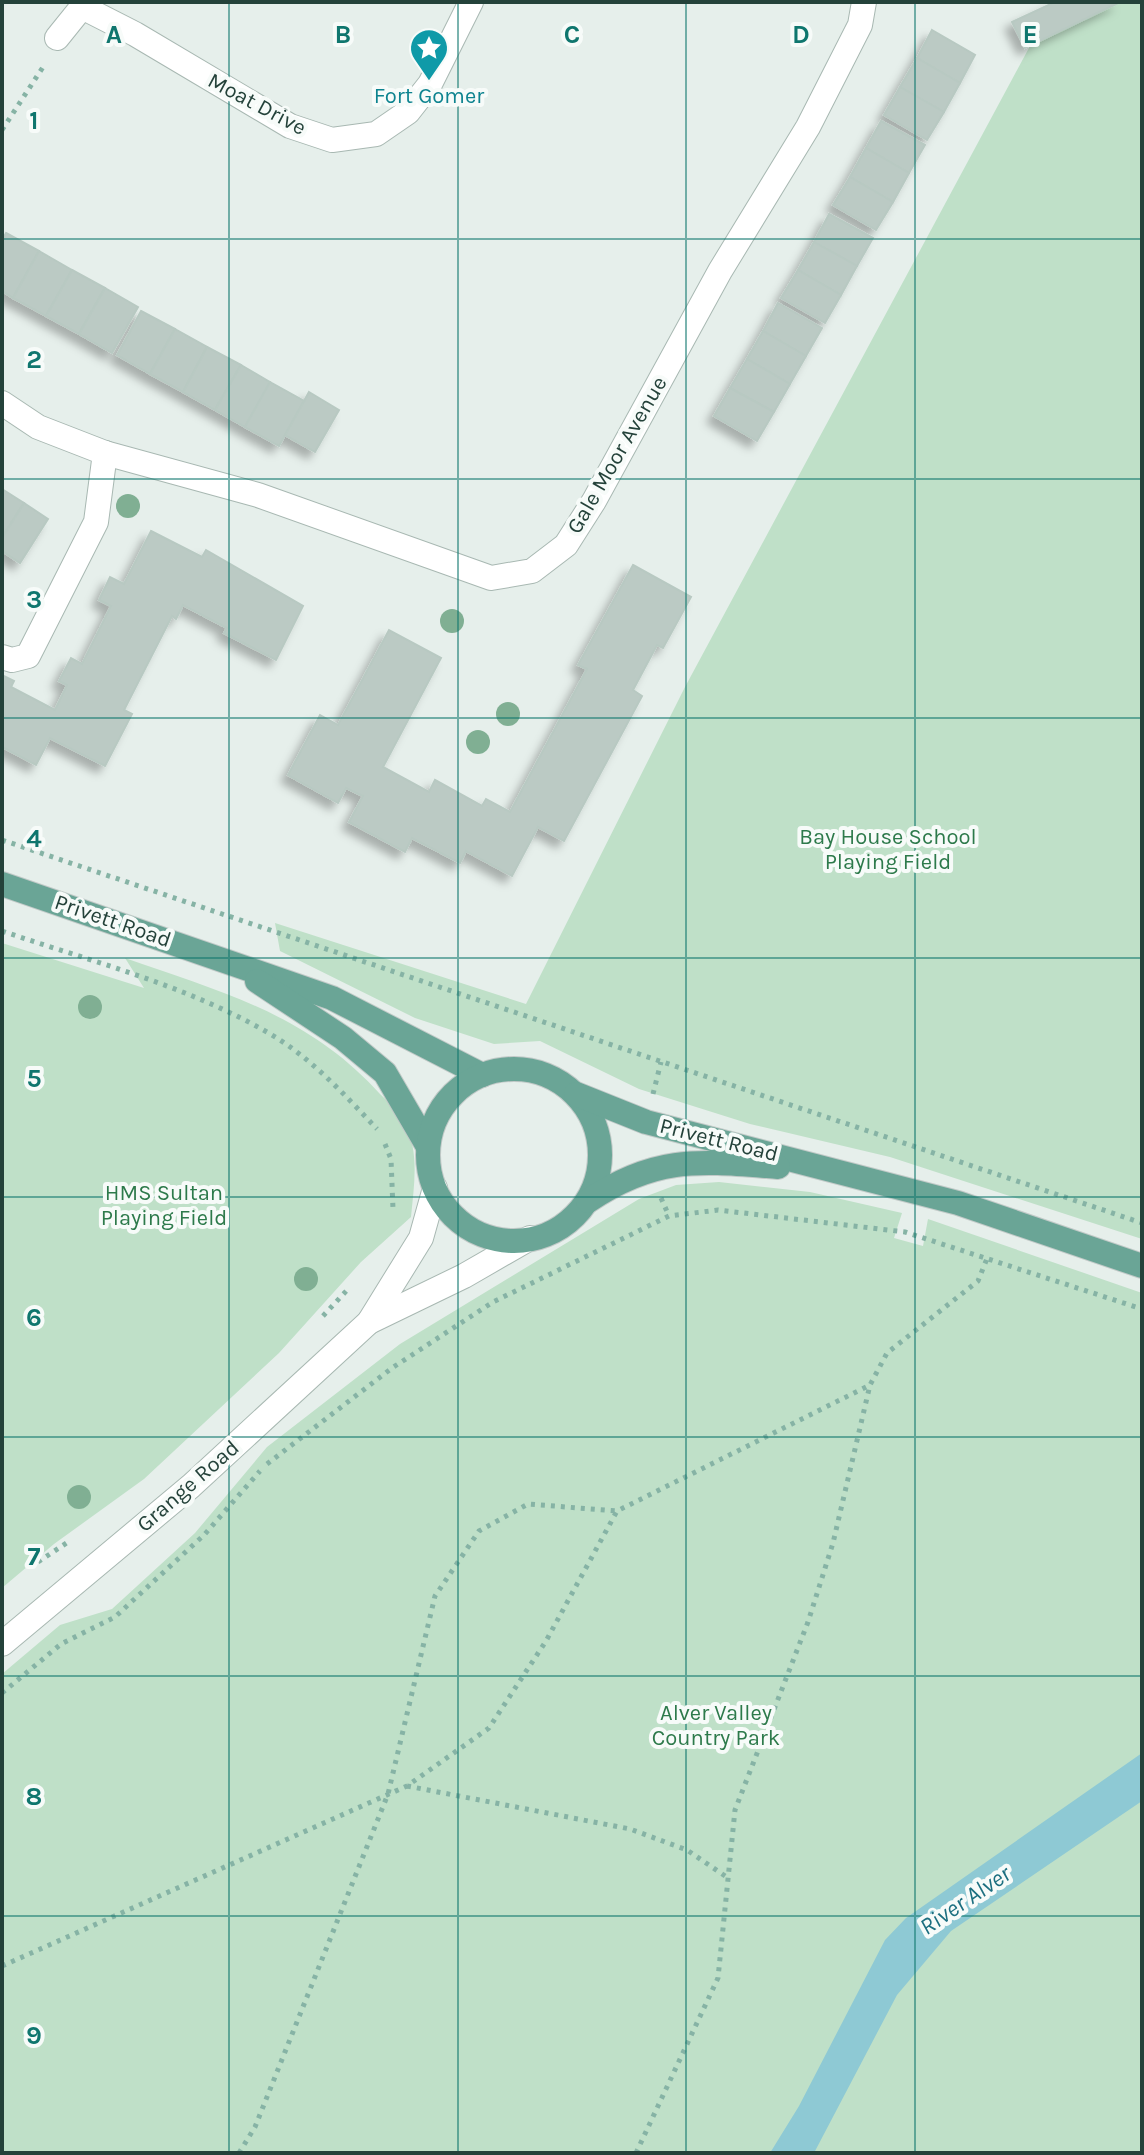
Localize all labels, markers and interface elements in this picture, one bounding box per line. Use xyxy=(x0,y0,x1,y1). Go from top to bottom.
text: A xyxy=(106,19,122,50)
text: B xyxy=(335,19,351,50)
text: C xyxy=(564,19,580,50)
text: D xyxy=(792,19,810,50)
text: E xyxy=(1022,19,1038,50)
place icon: Fort Gomer xyxy=(408,27,450,82)
street label: Moat Drive xyxy=(203,67,311,141)
place label: Fort Gomer xyxy=(374,83,484,109)
text: 1 xyxy=(29,105,39,136)
text: 2 xyxy=(26,344,42,375)
street label: Gale Moor Avenue xyxy=(561,372,673,538)
text: 3 xyxy=(26,584,42,615)
text: 4 xyxy=(26,823,42,854)
park label: Bay House School Playing Field xyxy=(799,824,977,875)
street label: Privett Road xyxy=(51,889,175,953)
text: 5 xyxy=(26,1063,42,1094)
street label: Privett Road xyxy=(657,1113,781,1167)
park label: HMS Sultan Playing Field xyxy=(101,1180,227,1231)
text: 6 xyxy=(26,1302,42,1333)
street label: Grange Road xyxy=(132,1434,244,1538)
text: 7 xyxy=(28,1541,41,1572)
park label: Alver Valley Country Park xyxy=(652,1700,780,1751)
text: 8 xyxy=(26,1781,42,1812)
water label: River Alver xyxy=(914,1859,1016,1941)
text: 9 xyxy=(26,2020,42,2051)

